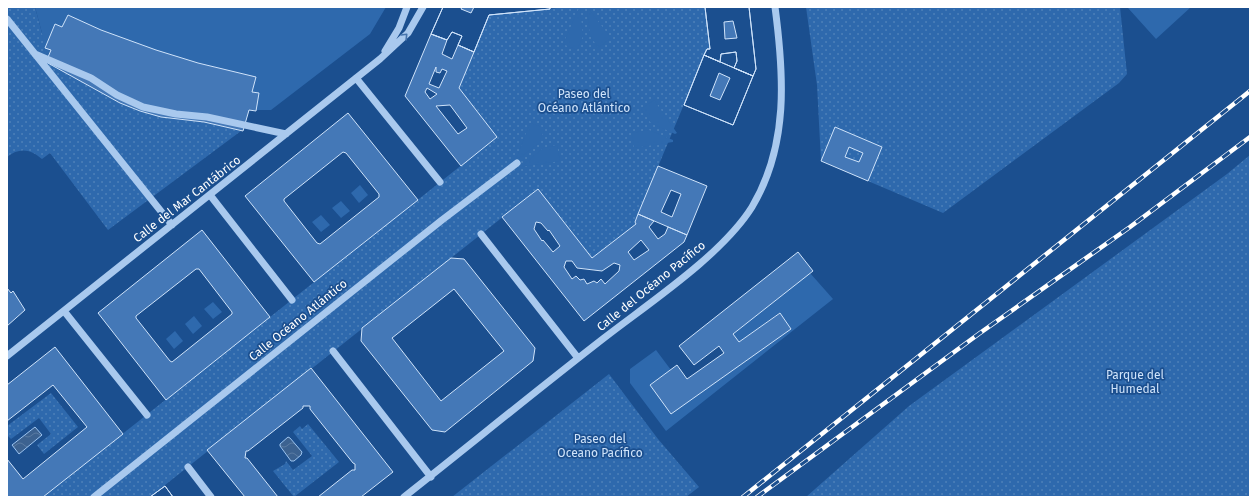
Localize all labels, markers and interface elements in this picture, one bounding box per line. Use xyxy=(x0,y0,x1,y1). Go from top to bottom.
one-way arrow xyxy=(400,33,407,41)
park label: Paseo del Océano Atlántico xyxy=(538,87,630,115)
street label: Calle del Mar Cantábrico xyxy=(131,153,243,245)
street label: Calle del Océano Pacífico xyxy=(594,238,708,334)
street label: Calle Océano Atlántico xyxy=(246,276,350,364)
park label: Parque del Humedal xyxy=(1106,368,1165,396)
park label: Paseo del Oceano Pacífico xyxy=(557,432,643,460)

